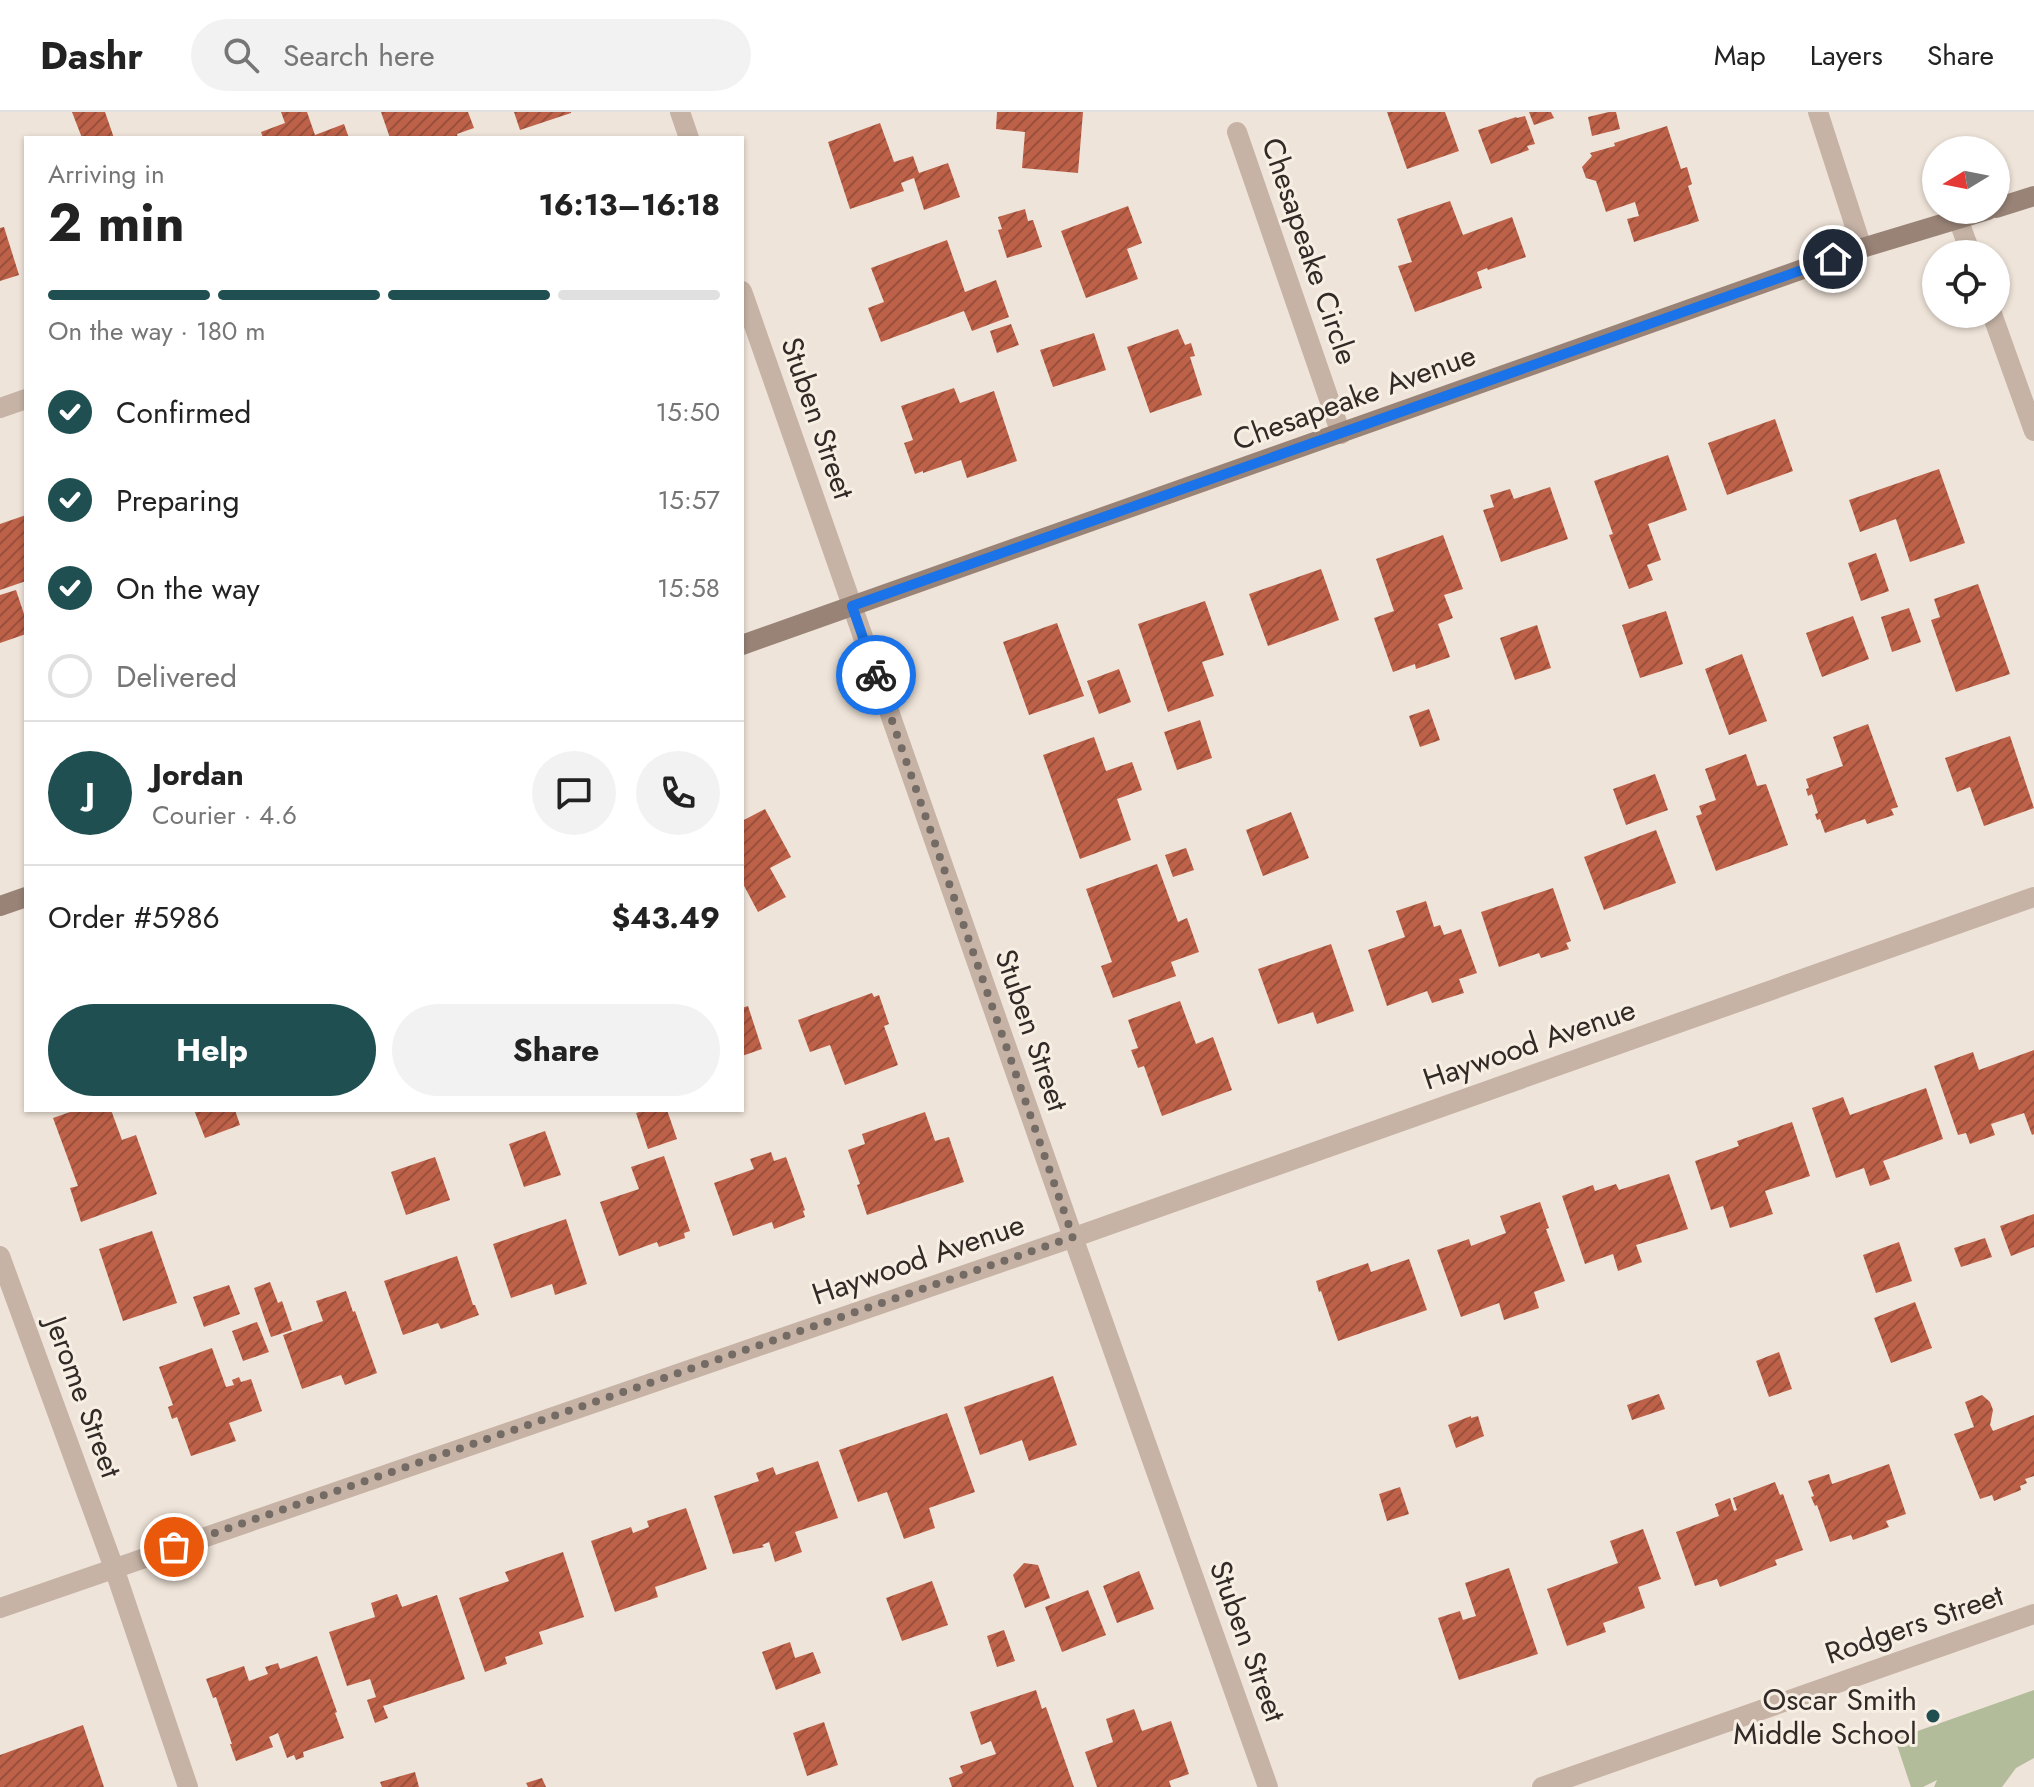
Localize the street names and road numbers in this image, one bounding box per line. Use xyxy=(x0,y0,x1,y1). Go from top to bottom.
street label: Chesapeake Circle xyxy=(1251,132,1369,370)
street label: Stuben Street xyxy=(770,331,866,505)
street label: Chesapeake Avenue xyxy=(1226,333,1482,461)
street label: Stuben Street xyxy=(984,943,1080,1117)
street label: Haywood Avenue xyxy=(1417,988,1641,1100)
street label: Haywood Avenue xyxy=(806,1203,1030,1315)
street label: Jerome Street xyxy=(34,1307,133,1484)
street label: Stuben Street xyxy=(1199,1555,1297,1728)
street label: Rodgers Street xyxy=(1819,1573,2010,1675)

